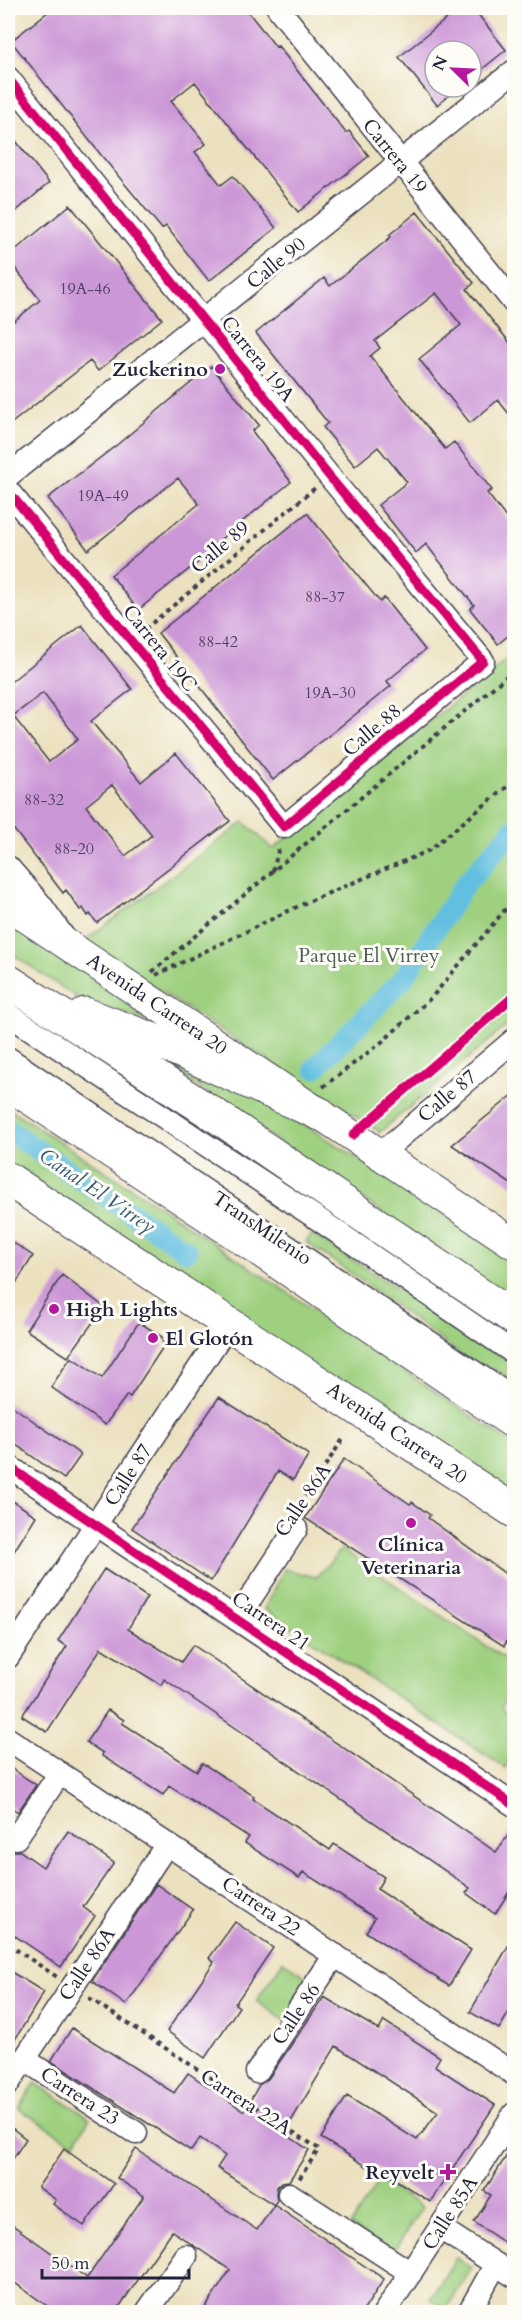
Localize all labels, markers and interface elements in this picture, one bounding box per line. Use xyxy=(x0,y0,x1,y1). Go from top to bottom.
north arrow xyxy=(423,39,483,99)
text: N xyxy=(427,52,453,74)
street label: Carrera 19 xyxy=(356,113,434,199)
street label: Calle 90 xyxy=(241,231,311,295)
house number: 19A-46 xyxy=(59,278,111,300)
street label: Carrera 19A xyxy=(215,310,302,408)
place label: Zuckerino xyxy=(112,356,208,383)
marker: Zuckerino xyxy=(213,362,227,376)
house number: 19A-49 xyxy=(77,485,129,507)
street label: Calle 89 xyxy=(185,514,255,580)
house number: 88-37 xyxy=(305,586,345,608)
street label: Carrera 19C xyxy=(117,599,203,697)
house number: 88-42 xyxy=(198,631,238,653)
house number: 19A-30 xyxy=(304,682,356,704)
street label: Calle 88 xyxy=(337,697,407,763)
house number: 88-32 xyxy=(24,789,64,811)
house number: 88-20 xyxy=(54,838,94,860)
park label: Parque El Virrey xyxy=(298,942,440,969)
street label: Avenida Carrera 20 xyxy=(81,947,233,1061)
street label: Calle 87 xyxy=(412,1063,482,1129)
water label: Canal El Virrey xyxy=(33,1141,161,1241)
street label: TransMilenio xyxy=(207,1185,317,1271)
place label: High Lights xyxy=(66,1296,178,1323)
marker: High Lights xyxy=(47,1302,61,1316)
place label: El Glotón xyxy=(165,1325,254,1352)
marker: El Glotón xyxy=(146,1331,160,1345)
street label: Avenida Carrera 20 xyxy=(321,1376,473,1490)
street label: Calle 87 xyxy=(98,1439,158,1511)
street label: Calle 86A xyxy=(269,1457,338,1542)
marker: Clínica Veterinaria xyxy=(404,1516,418,1530)
place label: Clínica Veterinaria xyxy=(361,1531,461,1581)
street label: Carrera 21 xyxy=(226,1585,316,1657)
street label: Carrera 22 xyxy=(216,1870,306,1942)
street label: Calle 86A xyxy=(53,1921,122,2006)
street label: Calle 86 xyxy=(265,1978,327,2050)
street label: Carrera 23 xyxy=(35,2060,125,2132)
street label: Carrera 22A xyxy=(195,2062,297,2142)
place label: Reyvelt xyxy=(365,2159,434,2186)
marker: Reyvelt xyxy=(439,2163,457,2181)
street label: Calle 85A xyxy=(416,2170,484,2255)
scale bar xyxy=(42,2242,189,2280)
text: 50 m xyxy=(51,2251,90,2276)

